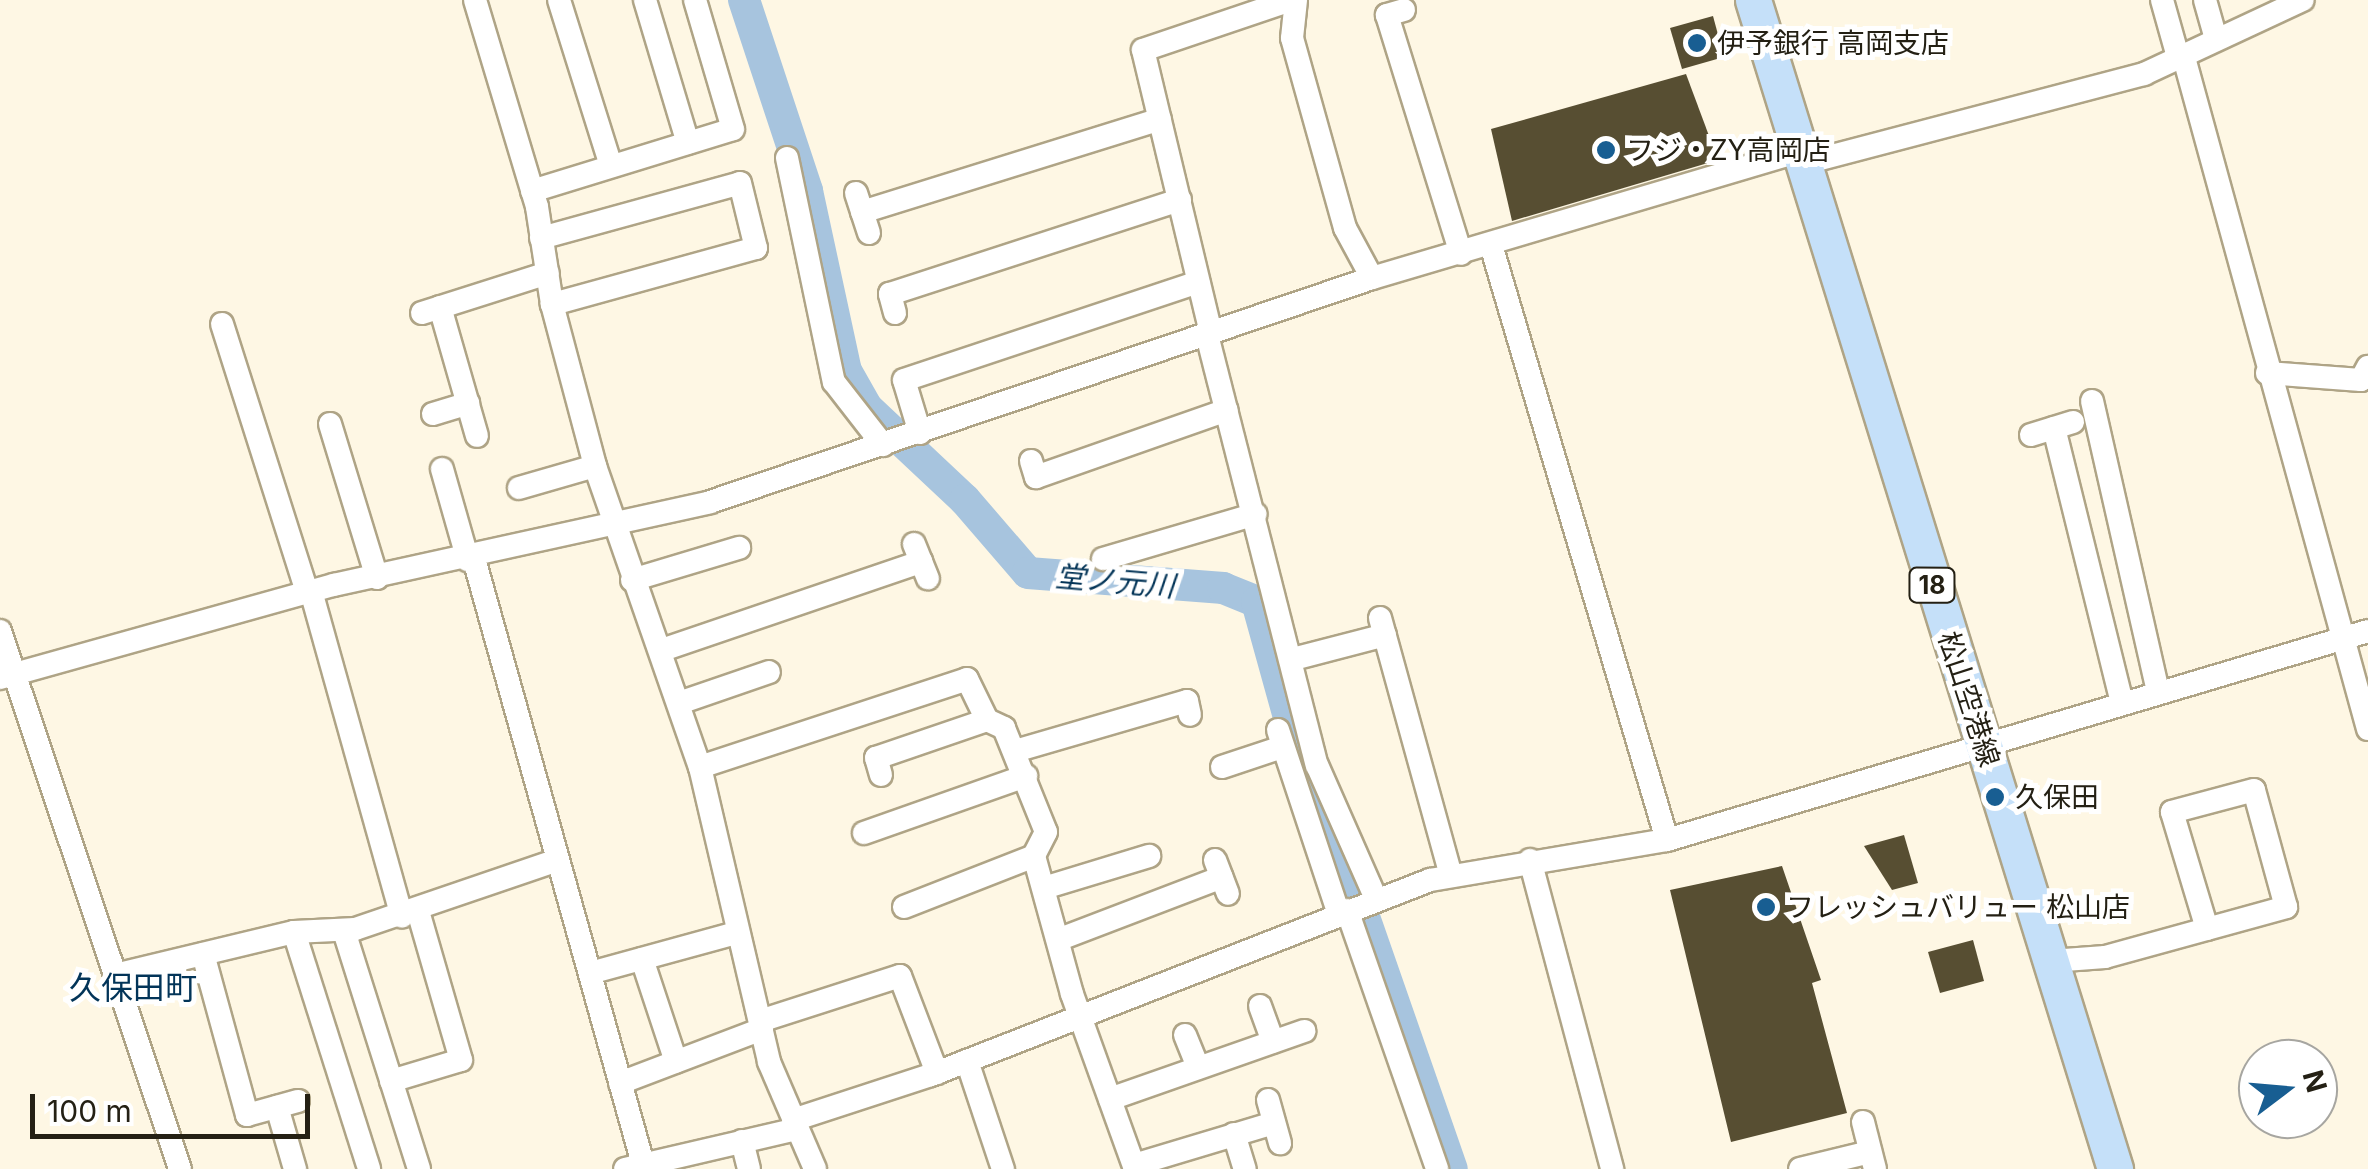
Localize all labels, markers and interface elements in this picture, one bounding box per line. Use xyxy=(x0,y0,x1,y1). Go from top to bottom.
place label: 伊予銀行 高岡支店 xyxy=(1717,26,1949,60)
marker: 伊予銀行 高岡支店 xyxy=(1686,32,1708,54)
place label: フジ・ZY高岡店 xyxy=(1626,133,1831,167)
marker: フジ・ZY高岡店 xyxy=(1595,139,1617,161)
water label: 堂ノ元川 xyxy=(1054,558,1176,604)
road number: 18 xyxy=(1907,565,1957,605)
street label: 松山空港線 xyxy=(1931,627,2007,771)
place label: 久保田 xyxy=(2015,780,2099,814)
marker: 久保田 xyxy=(1984,786,2006,808)
place label: フレッシュバリュー 松山店 xyxy=(1786,890,2130,924)
marker: フレッシュバリュー 松山店 xyxy=(1755,896,1777,918)
district label: 久保田町 xyxy=(69,969,197,1007)
north arrow xyxy=(2238,1039,2338,1139)
text: N xyxy=(2296,1066,2334,1096)
scale bar xyxy=(35,1074,315,1136)
text: 100 m xyxy=(47,1093,132,1129)

